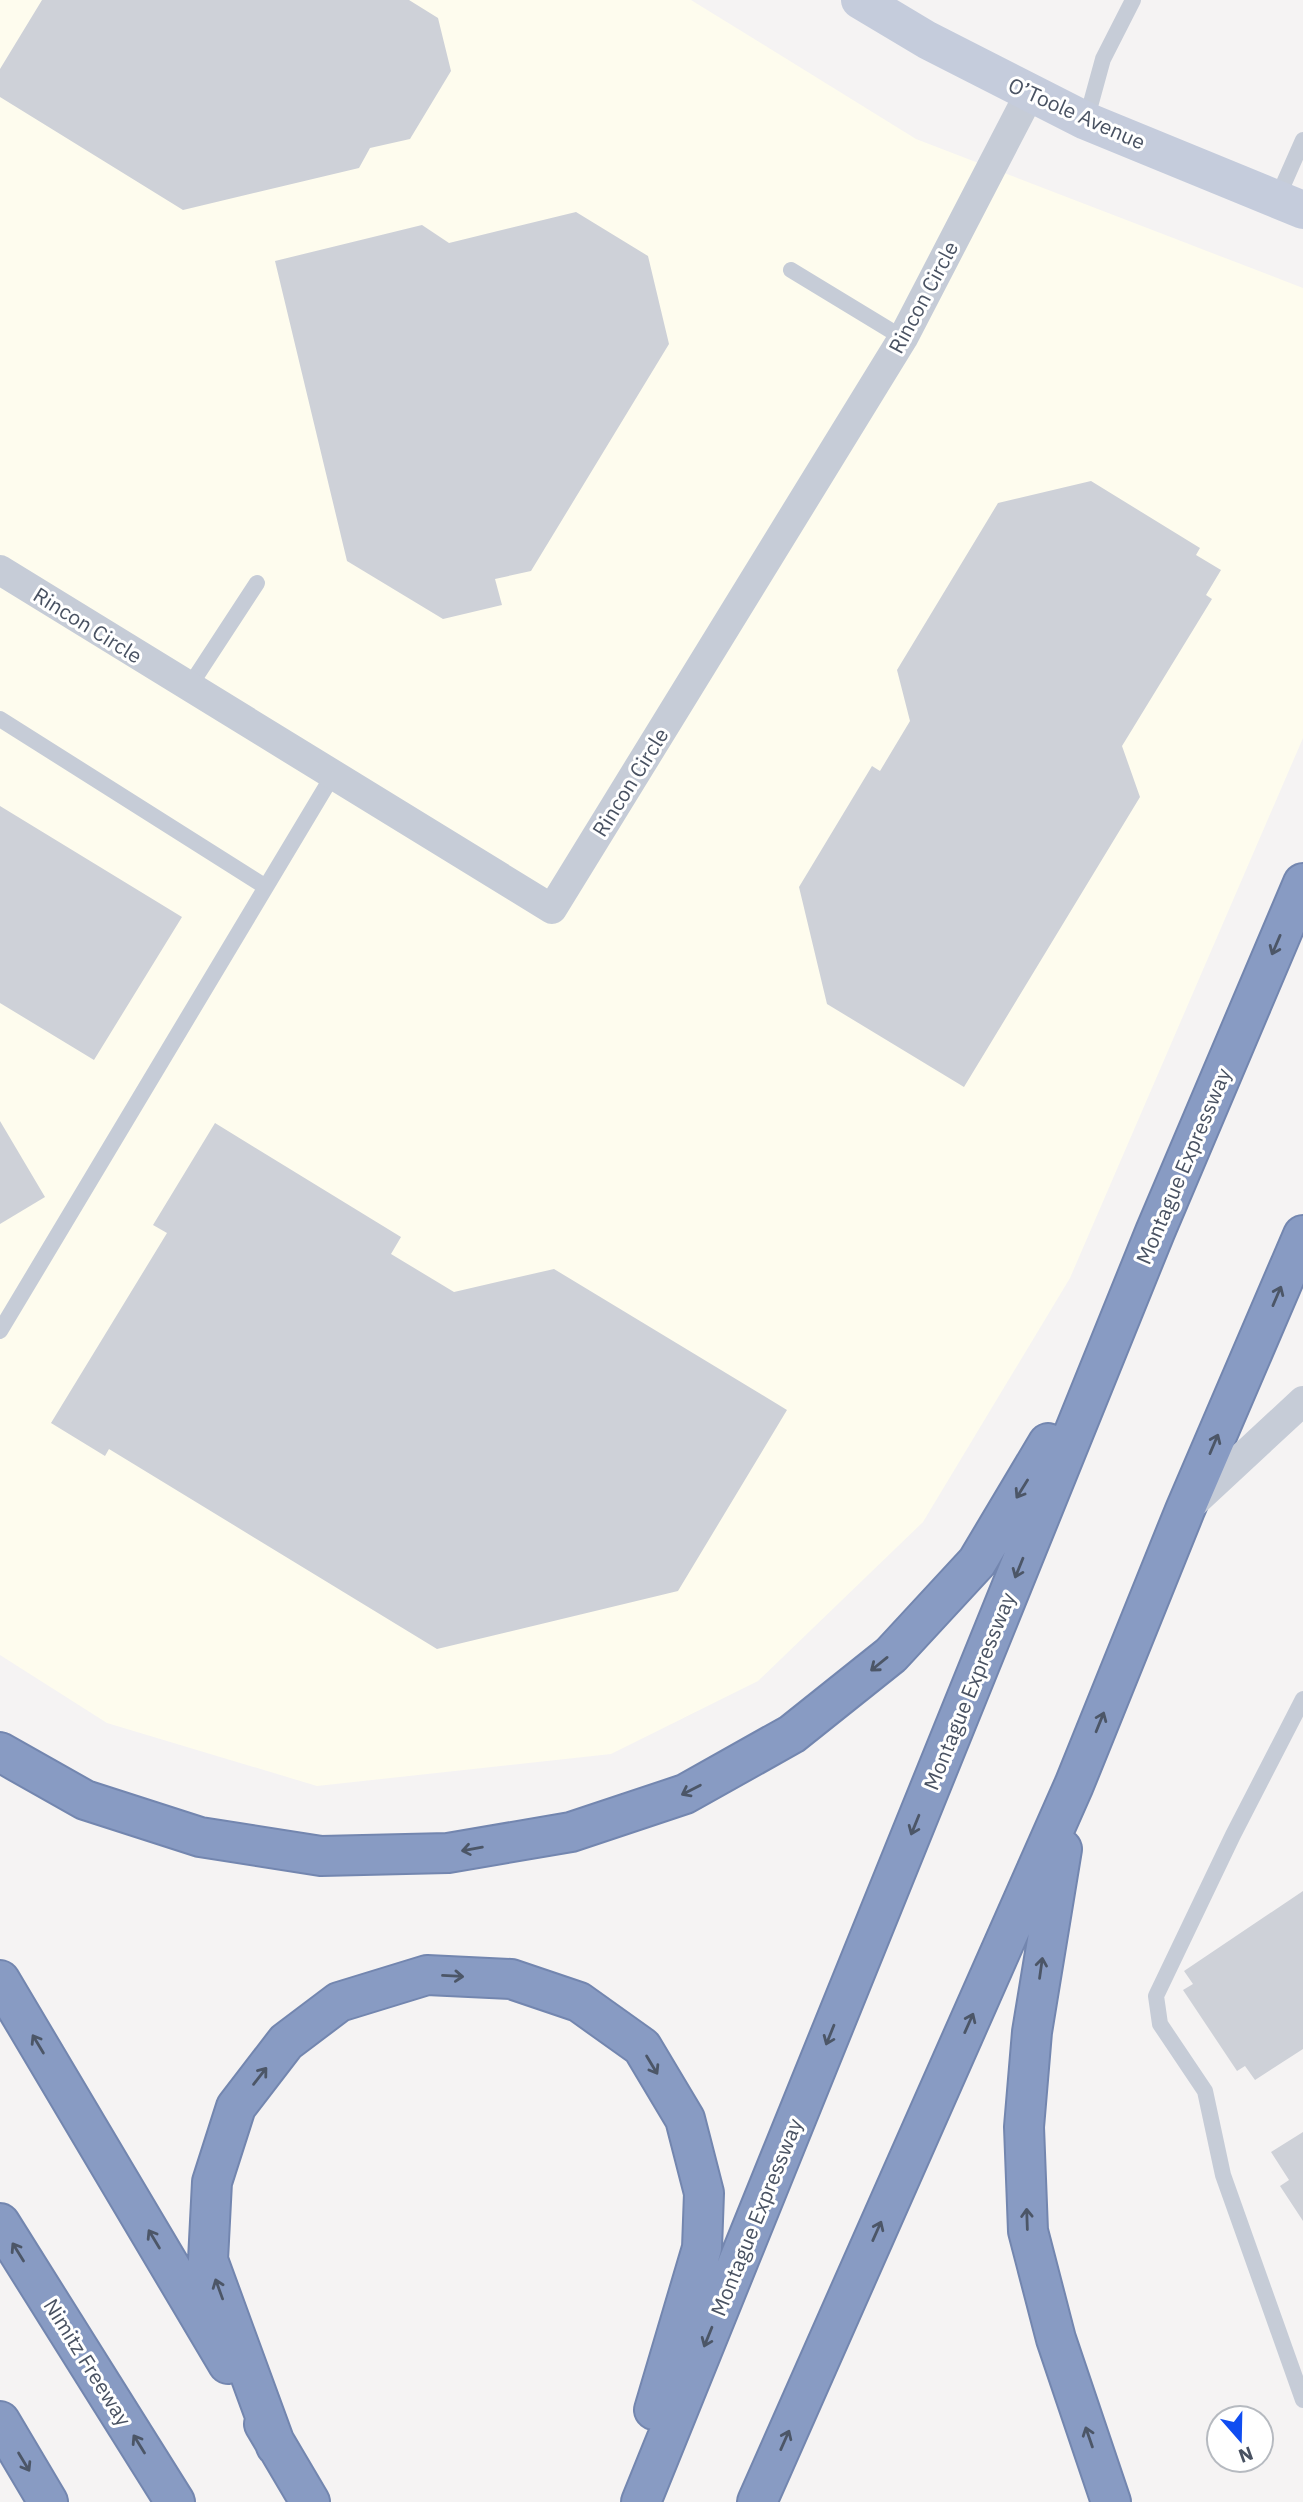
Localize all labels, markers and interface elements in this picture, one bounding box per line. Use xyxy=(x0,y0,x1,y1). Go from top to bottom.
street label: O’Toole Avenue xyxy=(1004,70,1150,156)
street label: Rincon Circle xyxy=(882,236,964,358)
street label: Rincon Circle xyxy=(28,580,148,670)
street label: Rincon Circle xyxy=(585,722,675,842)
one-way arrow xyxy=(1269,934,1282,956)
street label: Montague Expressway xyxy=(1129,1063,1237,1268)
one-way arrow xyxy=(1271,1286,1284,1307)
one-way arrow xyxy=(1208,1433,1221,1455)
one-way arrow xyxy=(1015,1478,1029,1498)
one-way arrow xyxy=(1011,1557,1024,1579)
street label: Montague Expressway xyxy=(917,1588,1022,1794)
one-way arrow xyxy=(871,1656,889,1672)
one-way arrow xyxy=(1094,1712,1107,1733)
one-way arrow xyxy=(681,1783,702,1797)
one-way arrow xyxy=(908,1813,921,1835)
one-way arrow xyxy=(461,1843,484,1856)
one-way arrow xyxy=(1035,1957,1048,1980)
one-way arrow xyxy=(441,1970,464,1983)
one-way arrow xyxy=(963,2013,976,2035)
one-way arrow xyxy=(822,2024,835,2046)
one-way arrow xyxy=(31,2034,45,2054)
one-way arrow xyxy=(646,2054,660,2074)
one-way arrow xyxy=(252,2067,267,2086)
street label: Montague Expressway xyxy=(704,2114,809,2320)
one-way arrow xyxy=(1021,2208,1034,2231)
one-way arrow xyxy=(871,2221,884,2243)
one-way arrow xyxy=(147,2230,161,2250)
one-way arrow xyxy=(11,2242,25,2262)
one-way arrow xyxy=(212,2279,224,2301)
street label: Nimitz Freeway xyxy=(38,2293,139,2431)
one-way arrow xyxy=(700,2326,713,2347)
north arrow xyxy=(1205,2404,1275,2474)
one-way arrow xyxy=(1082,2427,1094,2449)
one-way arrow xyxy=(779,2429,792,2451)
one-way arrow xyxy=(131,2435,145,2455)
text: N xyxy=(1235,2441,1256,2469)
one-way arrow xyxy=(17,2451,31,2471)

